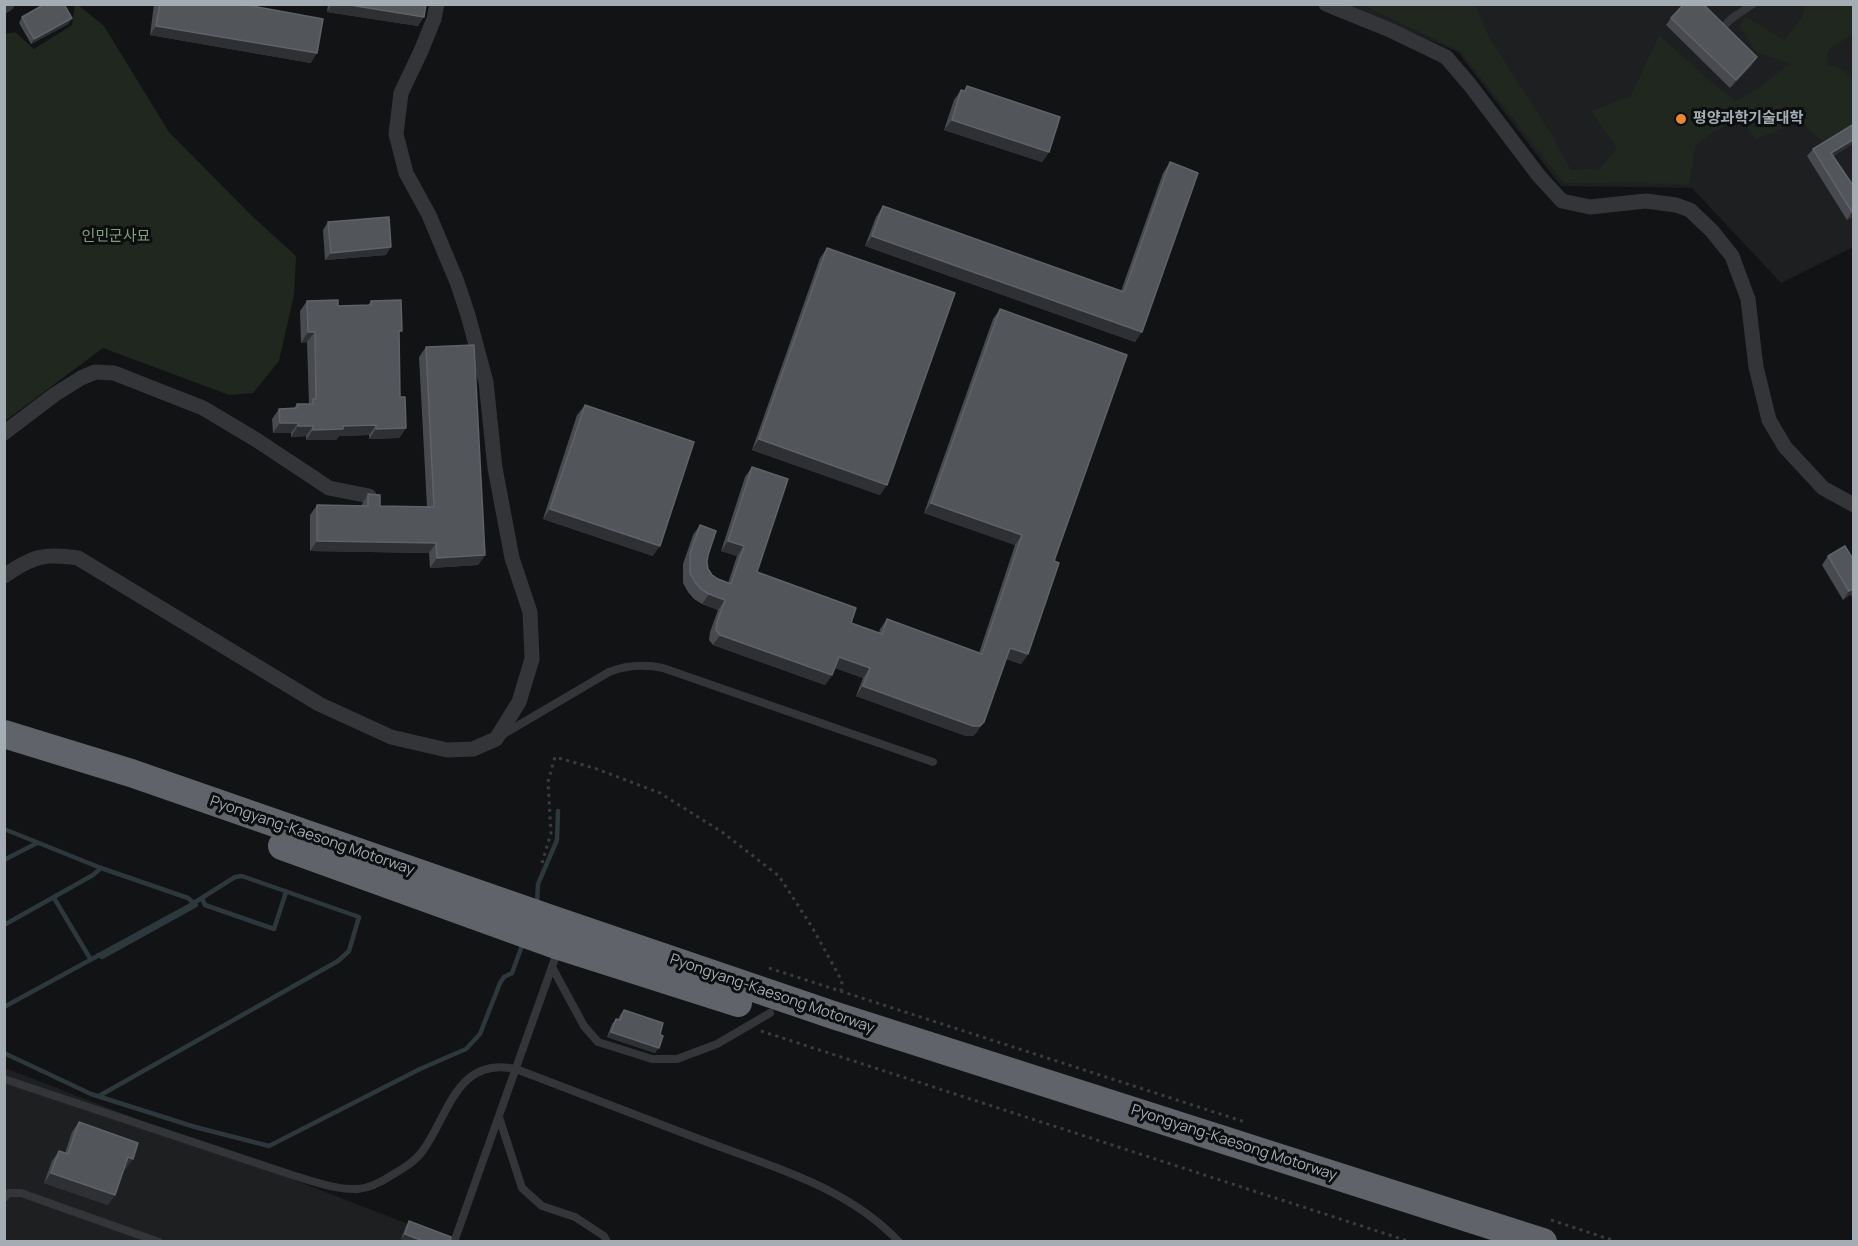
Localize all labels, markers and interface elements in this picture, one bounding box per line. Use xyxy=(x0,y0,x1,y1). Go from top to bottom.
place label: 평양과학기술대학 xyxy=(1693,110,1803,128)
marker: 평양과학기술대학 xyxy=(1674,112,1688,126)
park label: 인민군사묘 xyxy=(82,228,150,246)
street label: Pyongyang-Kaesong Motorway xyxy=(207,792,417,880)
street label: Pyongyang-Kaesong Motorway xyxy=(667,950,877,1038)
street label: Pyongyang-Kaesong Motorway xyxy=(1129,1101,1339,1185)

